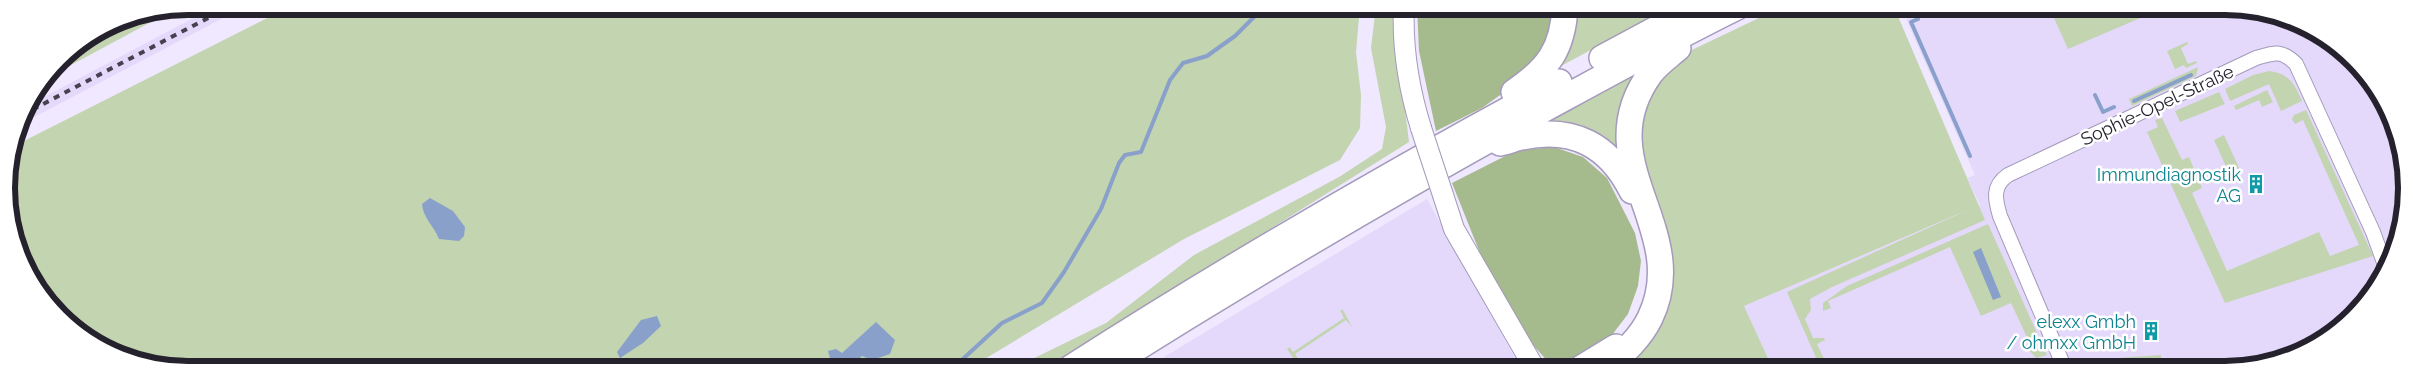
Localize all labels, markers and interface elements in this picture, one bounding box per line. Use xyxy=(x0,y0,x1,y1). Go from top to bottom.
street label: Sophie-Opel-Straße xyxy=(2077,60,2237,150)
place label: Immundiagnostik AG xyxy=(2097,164,2241,206)
building icon: Immundiagnostik AG xyxy=(2245,173,2267,195)
place label: elexx Gmbh / ohmxx GmbH xyxy=(2006,311,2136,353)
building icon: elexx Gmbh / ohmxx GmbH xyxy=(2140,320,2162,342)

